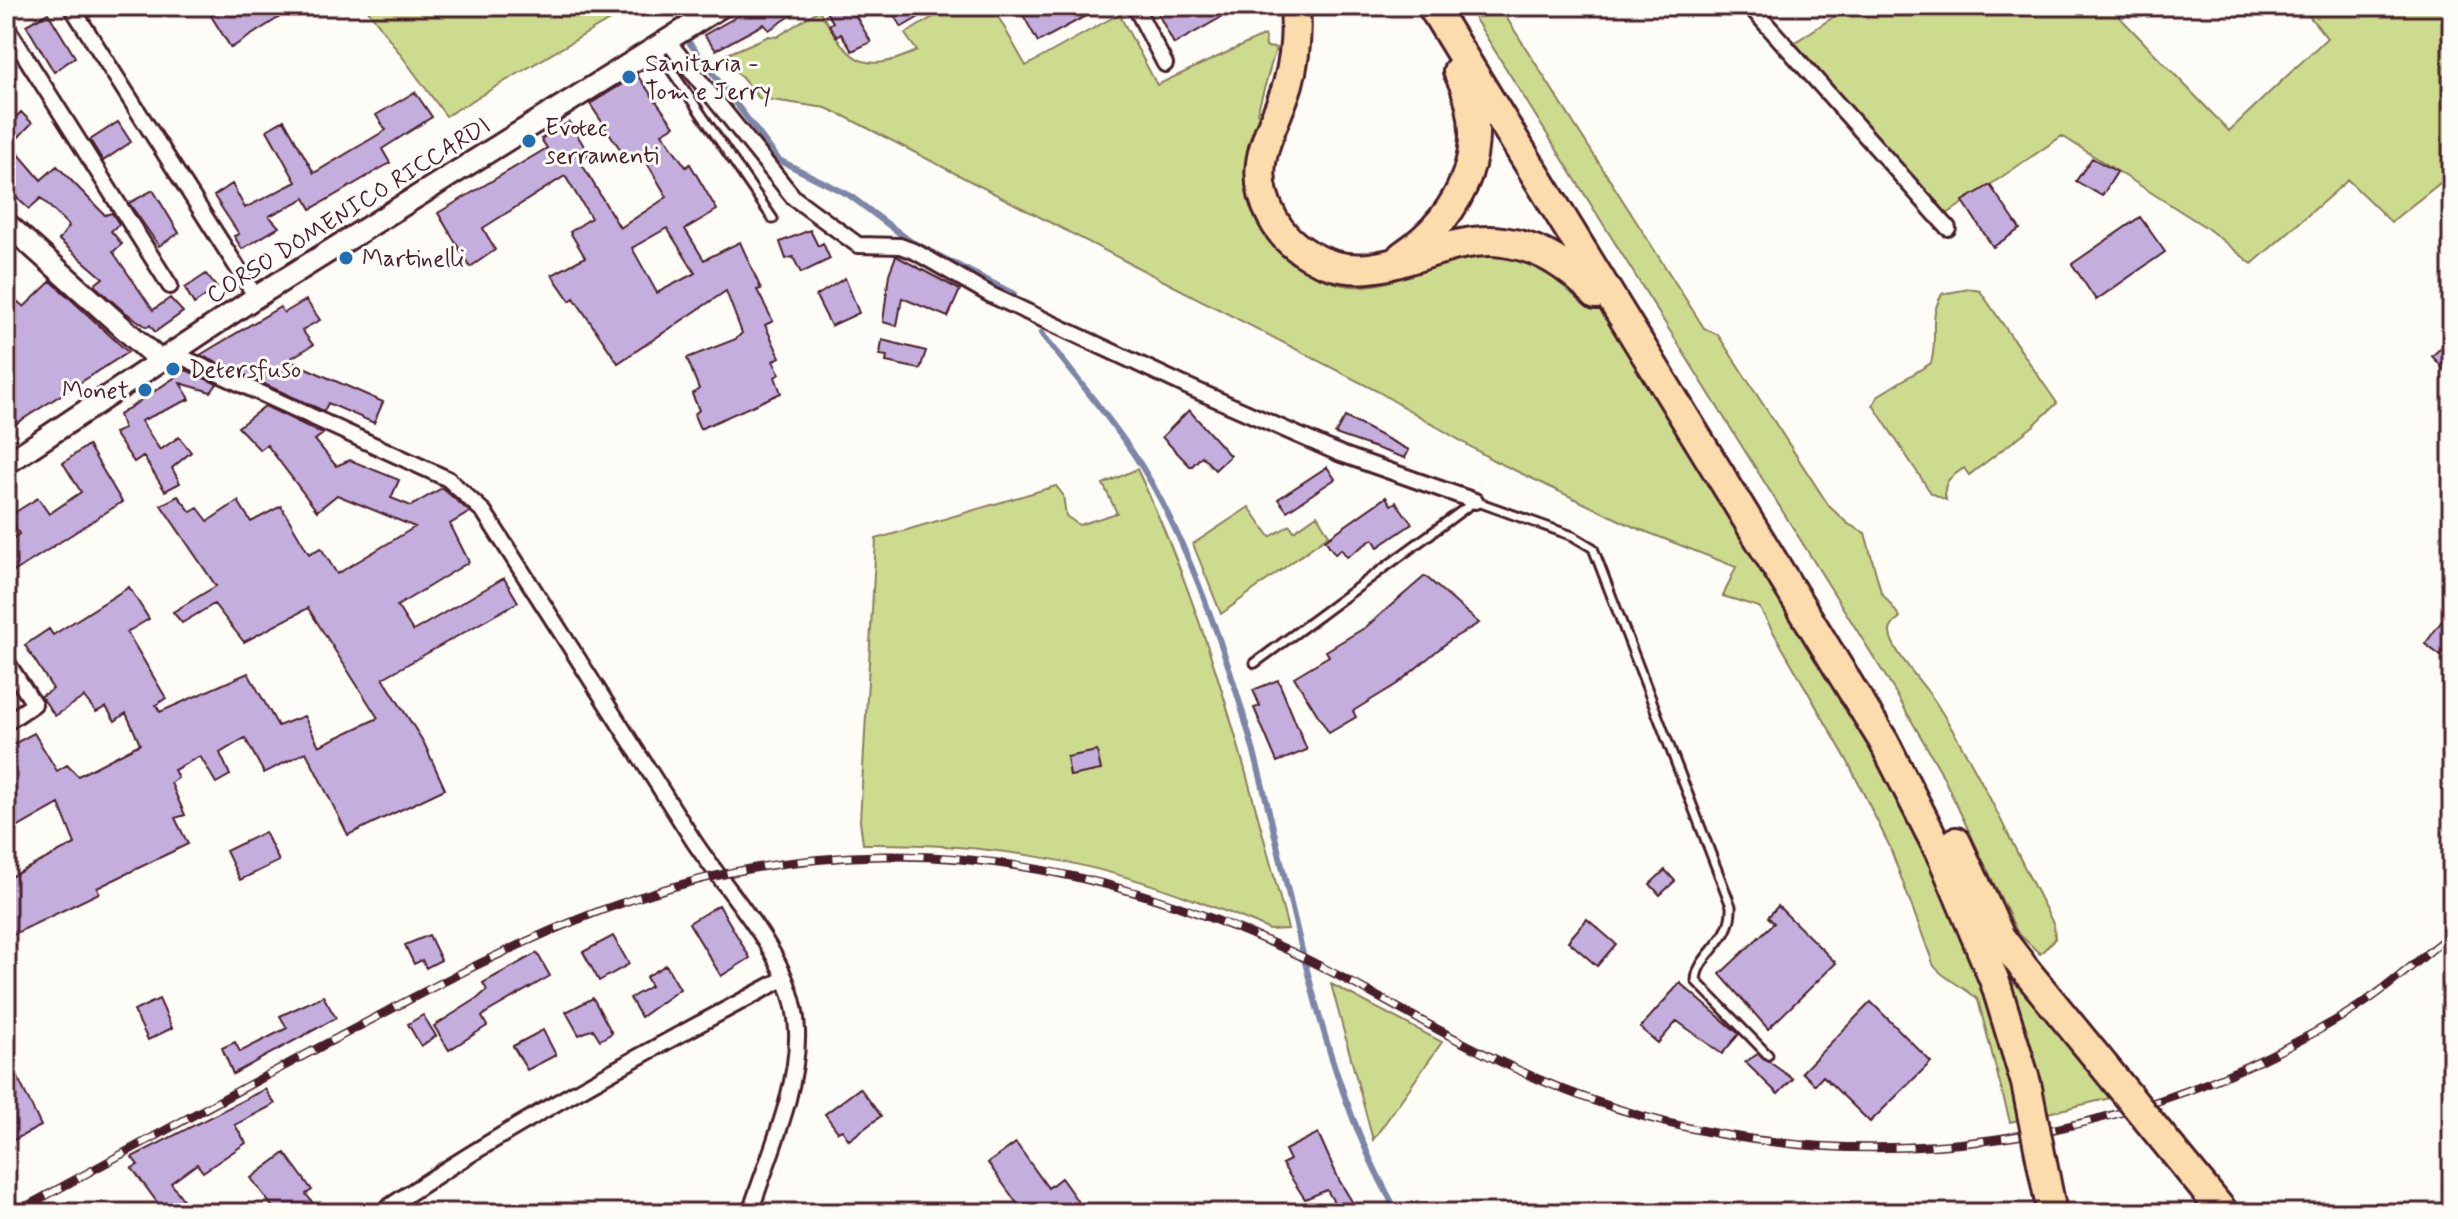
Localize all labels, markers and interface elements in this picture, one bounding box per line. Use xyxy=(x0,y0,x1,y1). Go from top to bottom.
place label: Sanitaria - Tom e Jerry xyxy=(645,49,771,108)
marker: Sanitaria - Tom e Jerry xyxy=(620,68,638,86)
street label: CORSO DOMENICO RICCARDI xyxy=(201,111,497,312)
place label: Evotec serramenti xyxy=(545,113,659,172)
marker: Evotec serramenti xyxy=(520,132,538,150)
place label: Martinelli xyxy=(362,244,465,275)
marker: Martinelli xyxy=(337,249,355,267)
place label: Detersfuso xyxy=(189,355,301,386)
marker: Detersfuso xyxy=(164,360,182,378)
place label: Monet xyxy=(62,376,129,407)
marker: Monet xyxy=(136,381,154,399)

